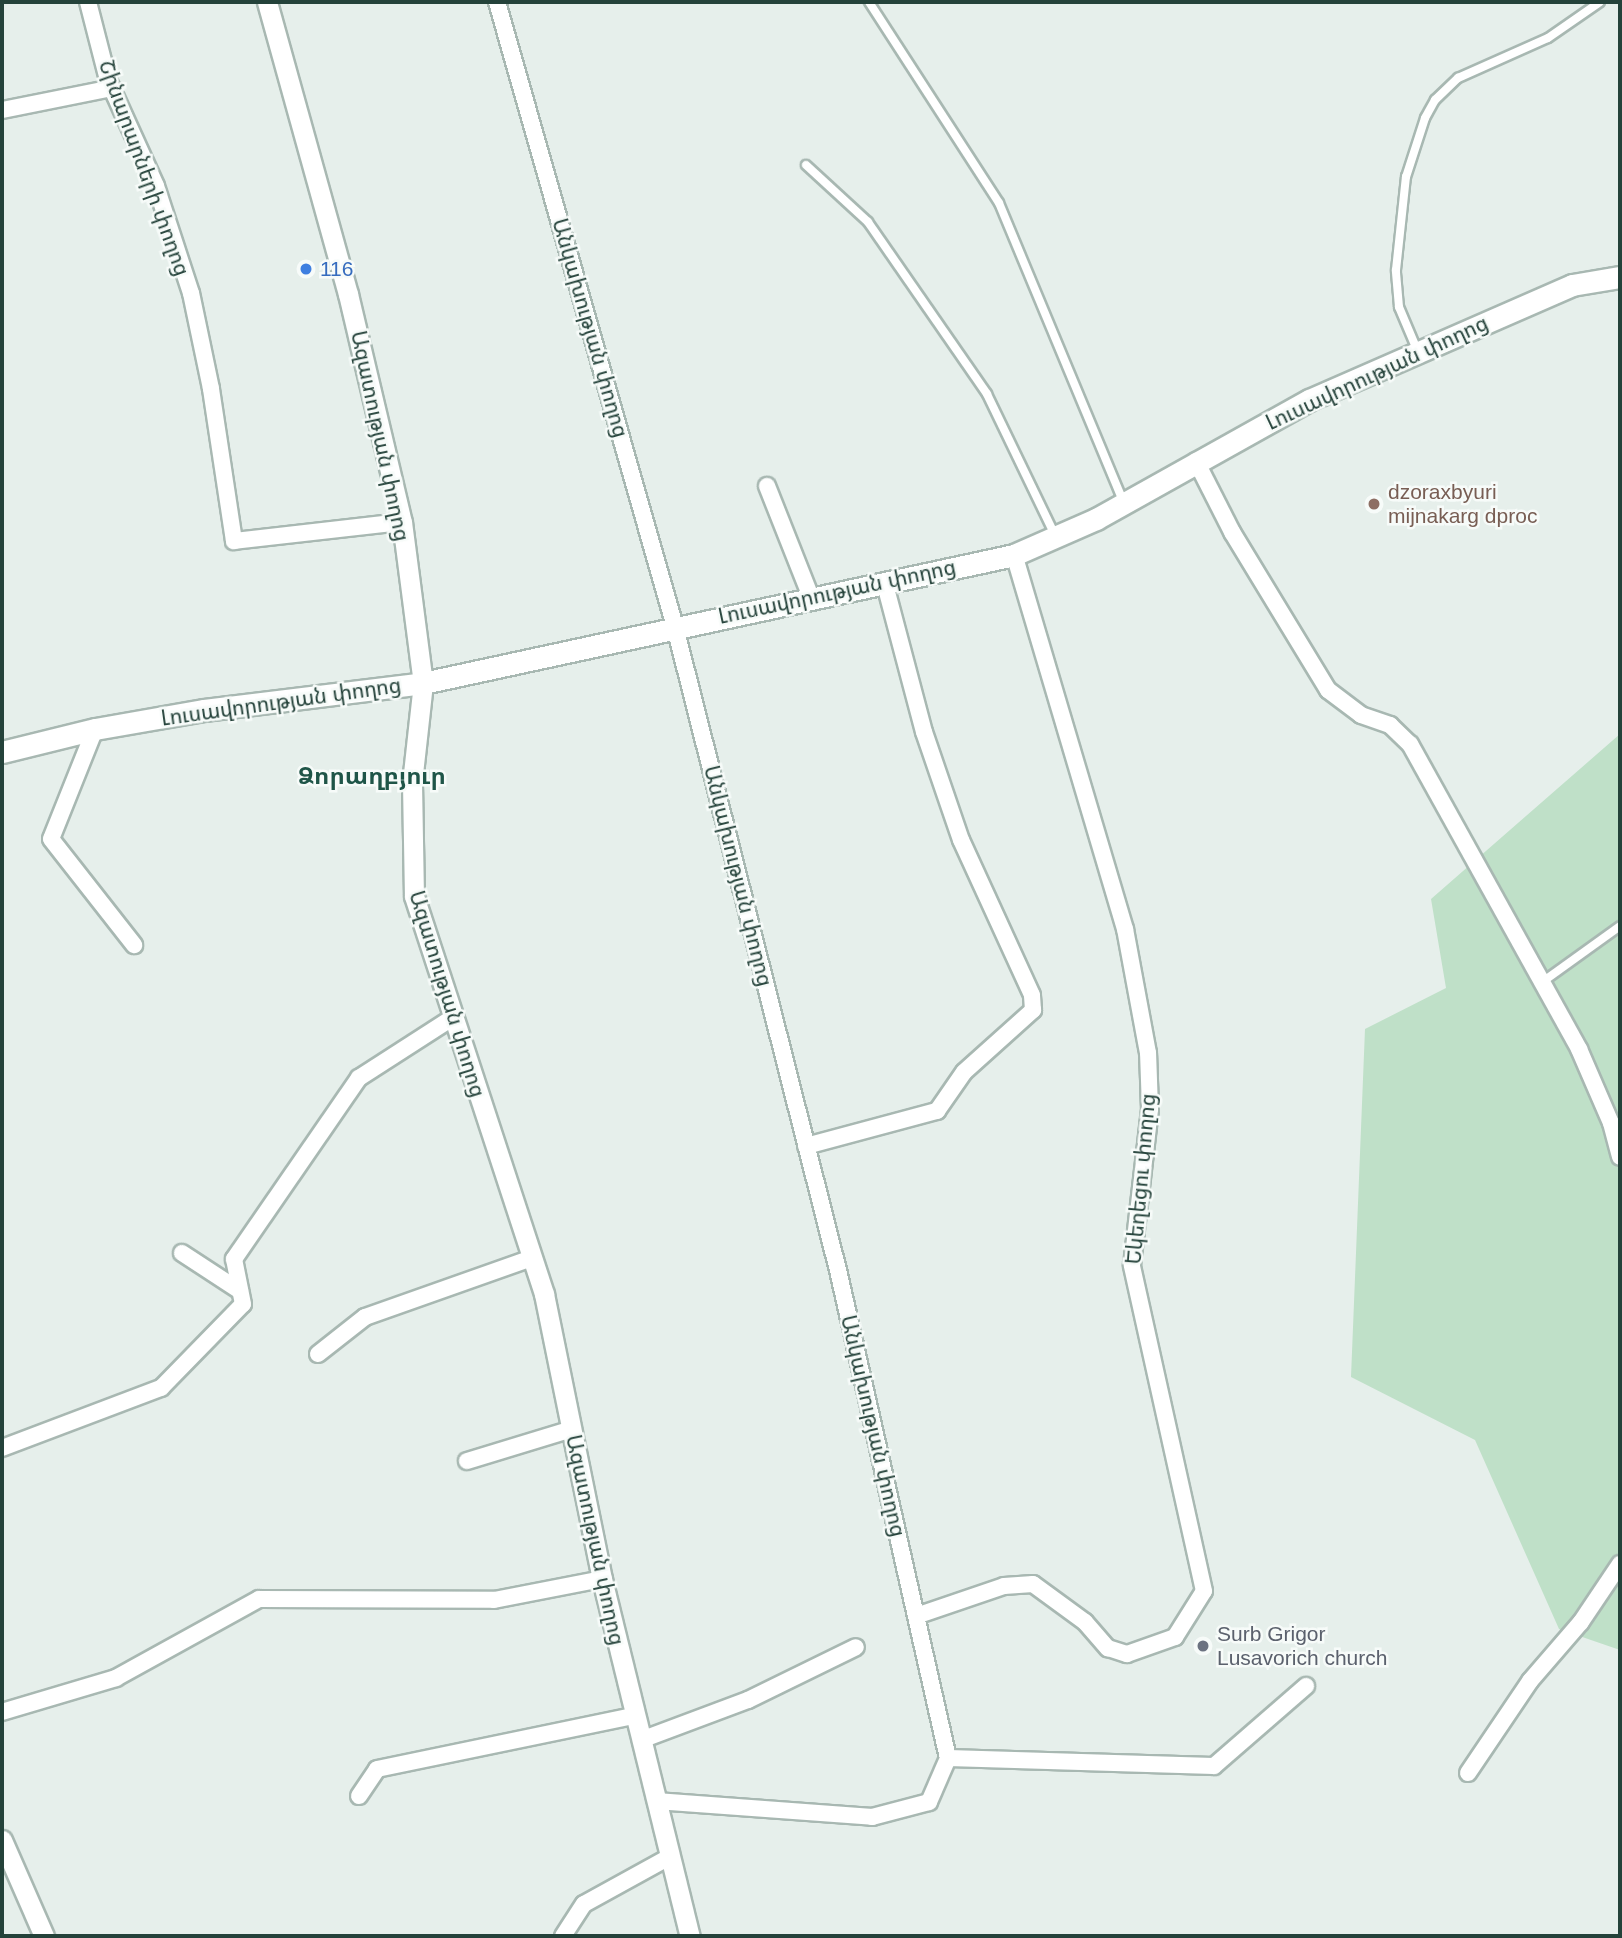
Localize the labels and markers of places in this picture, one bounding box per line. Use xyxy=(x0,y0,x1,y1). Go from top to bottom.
place label: 116 xyxy=(320,256,353,282)
marker: 116 xyxy=(298,261,314,277)
place label: dzoraxbyuri mijnakarg dproc xyxy=(1388,479,1537,529)
marker: dzoraxbyuri mijnakarg dproc xyxy=(1366,496,1382,512)
place label: Surb Grigor Lusavorich church xyxy=(1217,1621,1387,1671)
marker: Surb Grigor Lusavorich church xyxy=(1195,1638,1211,1654)

